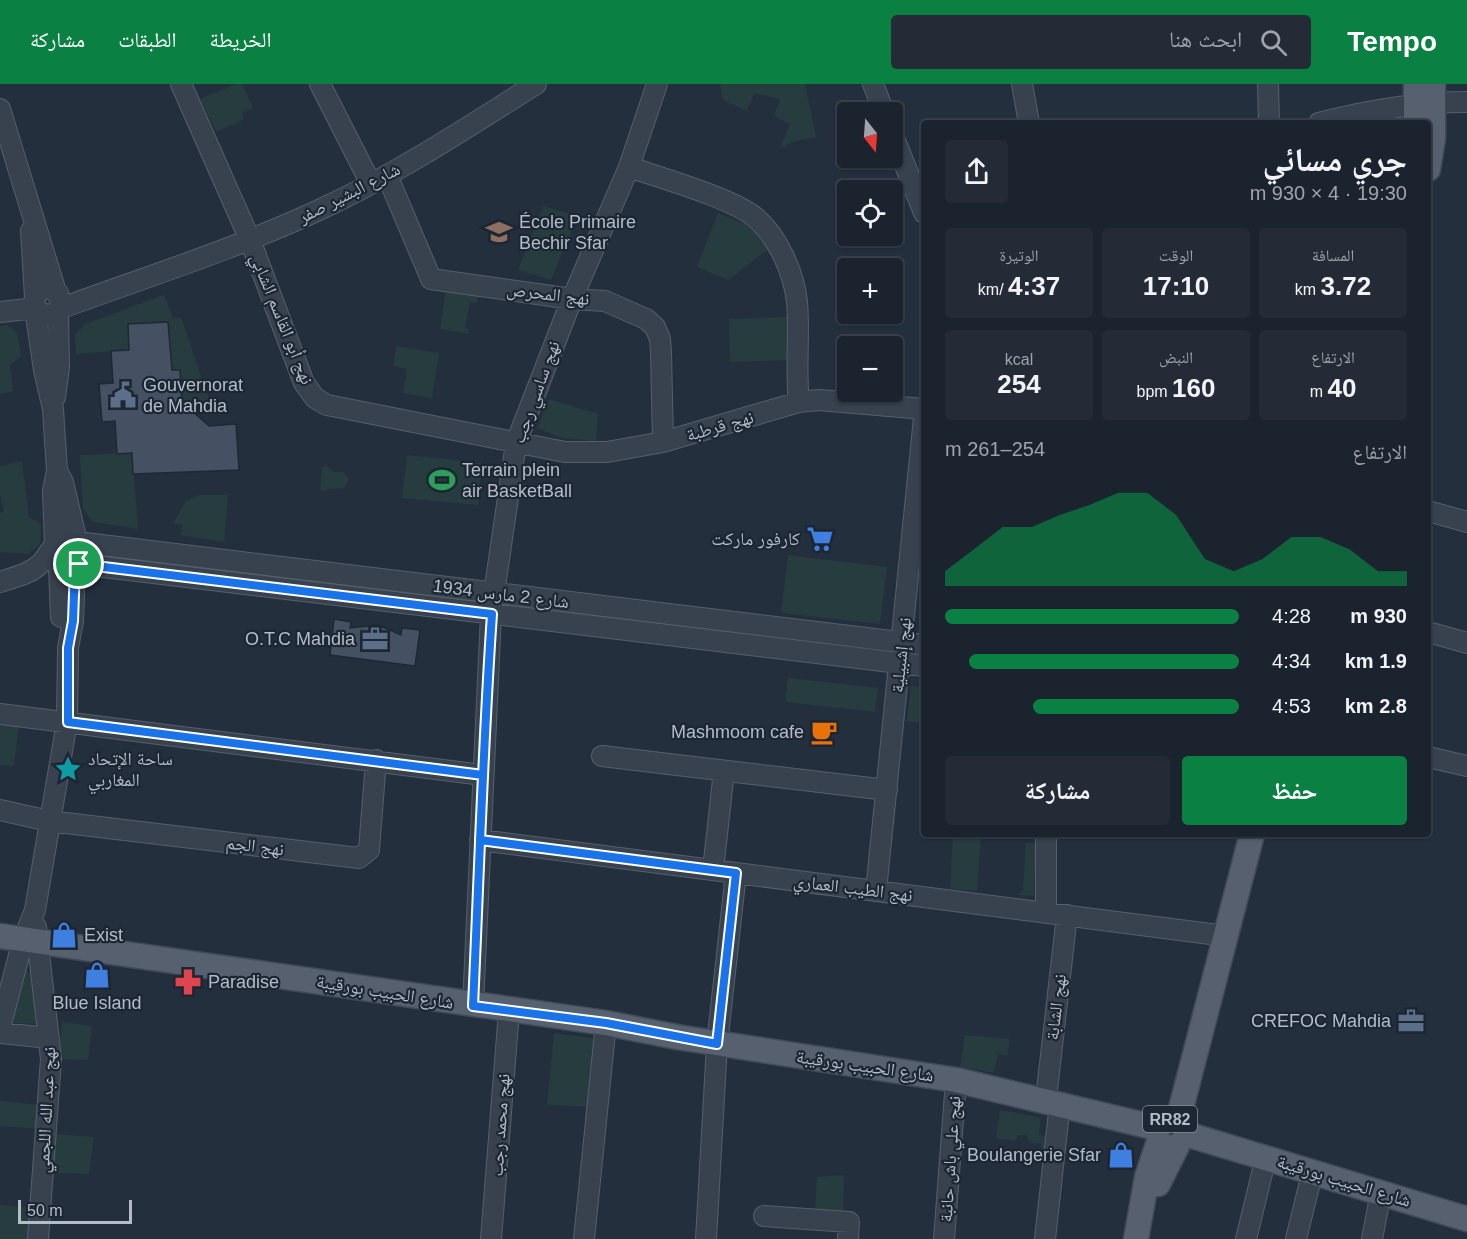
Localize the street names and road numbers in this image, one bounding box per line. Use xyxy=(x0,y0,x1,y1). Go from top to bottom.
street label: شارع البشير صفر xyxy=(294,159,404,229)
street label: نهج أبو القاسم الشابي xyxy=(242,250,318,389)
street label: نهج المحرص xyxy=(505,279,591,311)
street label: نهج ساسي رجب xyxy=(508,338,568,447)
street label: نهج قرطبة xyxy=(684,407,756,447)
street label: شارع 2 مارس 1934 xyxy=(432,576,570,613)
street label: نهج إشبيلية xyxy=(887,616,917,694)
street label: نهج الجم xyxy=(225,833,285,861)
street label: نهج الطيب العماري xyxy=(792,871,914,910)
street label: شارع الحبيب بورقيبة xyxy=(315,971,455,1014)
street label: نهج الشابة xyxy=(1042,973,1072,1041)
street label: نهج عبد الله اللجمي xyxy=(33,1046,64,1174)
street label: شارع الحبيب بورقيبة xyxy=(795,1046,935,1087)
street label: نهج محمد رجب xyxy=(486,1073,516,1177)
street label: نهج علي باش حانبة xyxy=(936,1095,969,1223)
road number: RR82 xyxy=(1143,1106,1197,1132)
street label: شارع الحبيب بورقيبة xyxy=(1275,1151,1413,1212)

